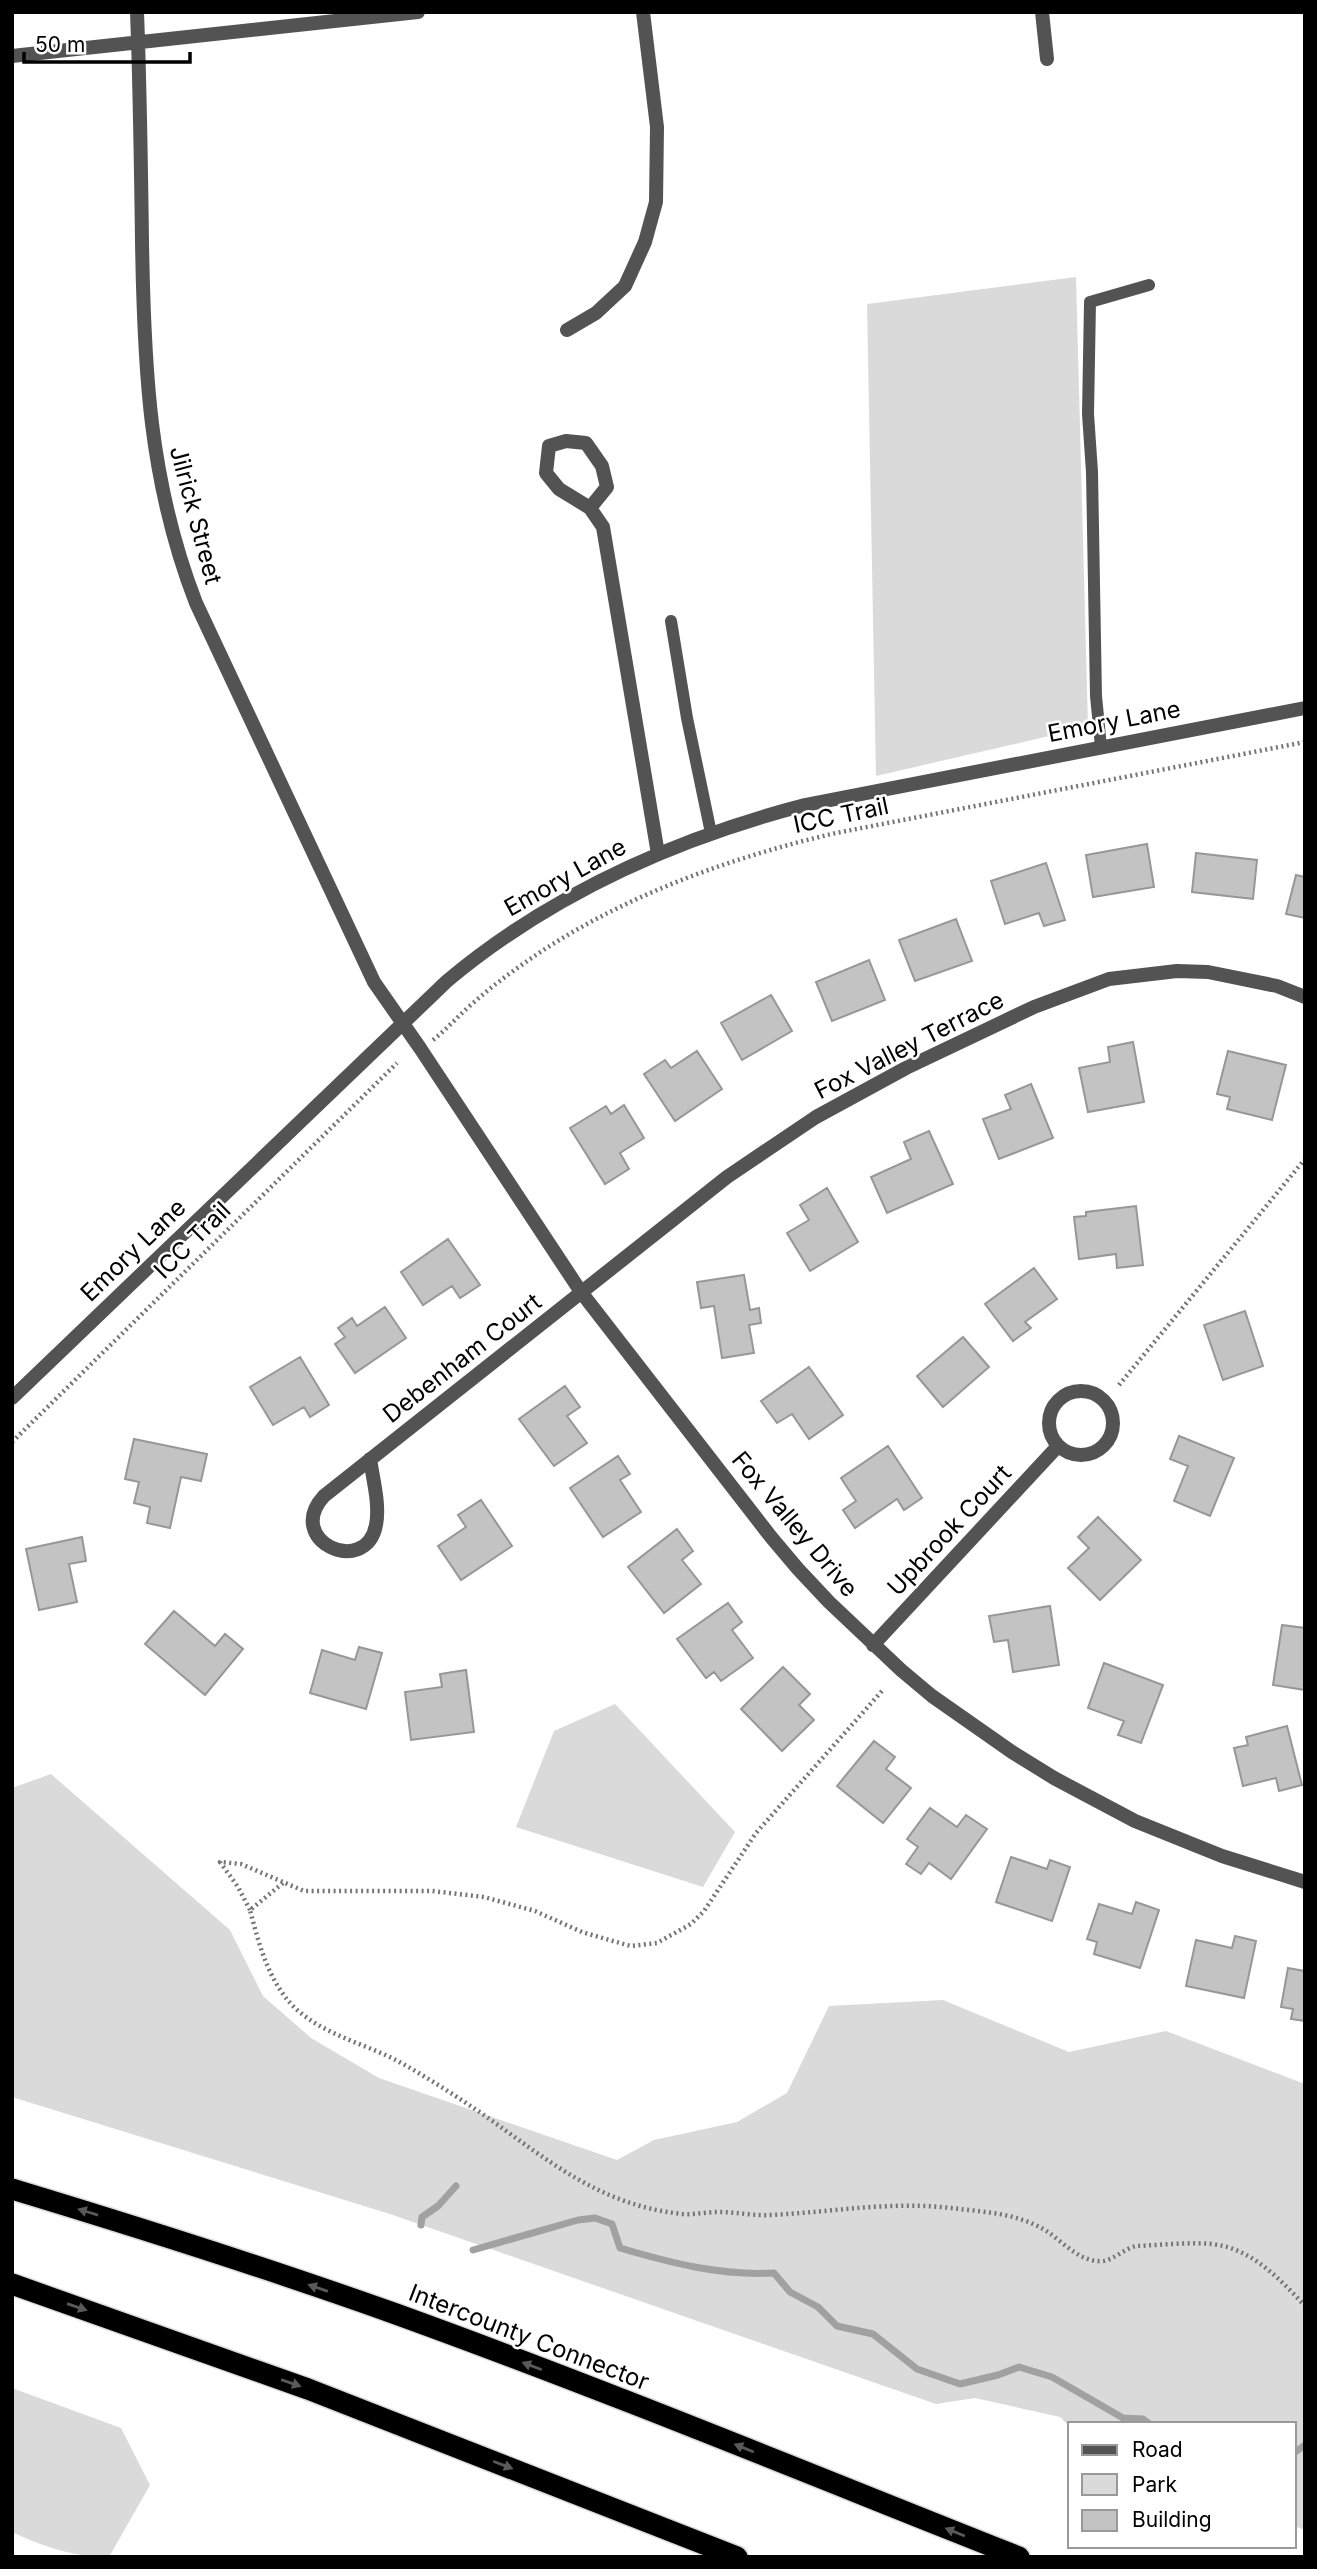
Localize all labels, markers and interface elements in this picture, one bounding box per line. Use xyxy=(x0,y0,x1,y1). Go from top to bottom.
scale bar xyxy=(24,21,191,65)
text: 50 m xyxy=(35,32,85,57)
street label: Jilrick Street xyxy=(164,443,228,587)
street label: Emory Lane xyxy=(1045,694,1183,748)
street label: ICC Trail xyxy=(791,791,891,839)
street label: Emory Lane xyxy=(499,832,631,922)
street label: Fox Valley Terrace xyxy=(810,985,1008,1105)
street label: Emory Lane xyxy=(74,1193,192,1307)
street label: ICC Trail xyxy=(148,1196,236,1284)
street label: Debenham Court xyxy=(377,1287,547,1429)
street label: Fox Valley Drive xyxy=(726,1445,864,1603)
street label: Upbrook Court xyxy=(881,1459,1017,1601)
one-way arrow xyxy=(77,2206,98,2216)
street label: Intercounty Connector xyxy=(405,2278,653,2396)
one-way arrow xyxy=(307,2282,328,2293)
one-way arrow xyxy=(66,2302,87,2313)
one-way arrow xyxy=(521,2360,542,2371)
one-way arrow xyxy=(281,2378,302,2389)
legend xyxy=(1068,2422,1296,2548)
text: Road xyxy=(1132,2437,1183,2462)
one-way arrow xyxy=(733,2442,754,2453)
one-way arrow xyxy=(493,2460,514,2471)
text: Park xyxy=(1132,2472,1177,2497)
text: Building xyxy=(1132,2507,1212,2532)
one-way arrow xyxy=(945,2526,966,2537)

